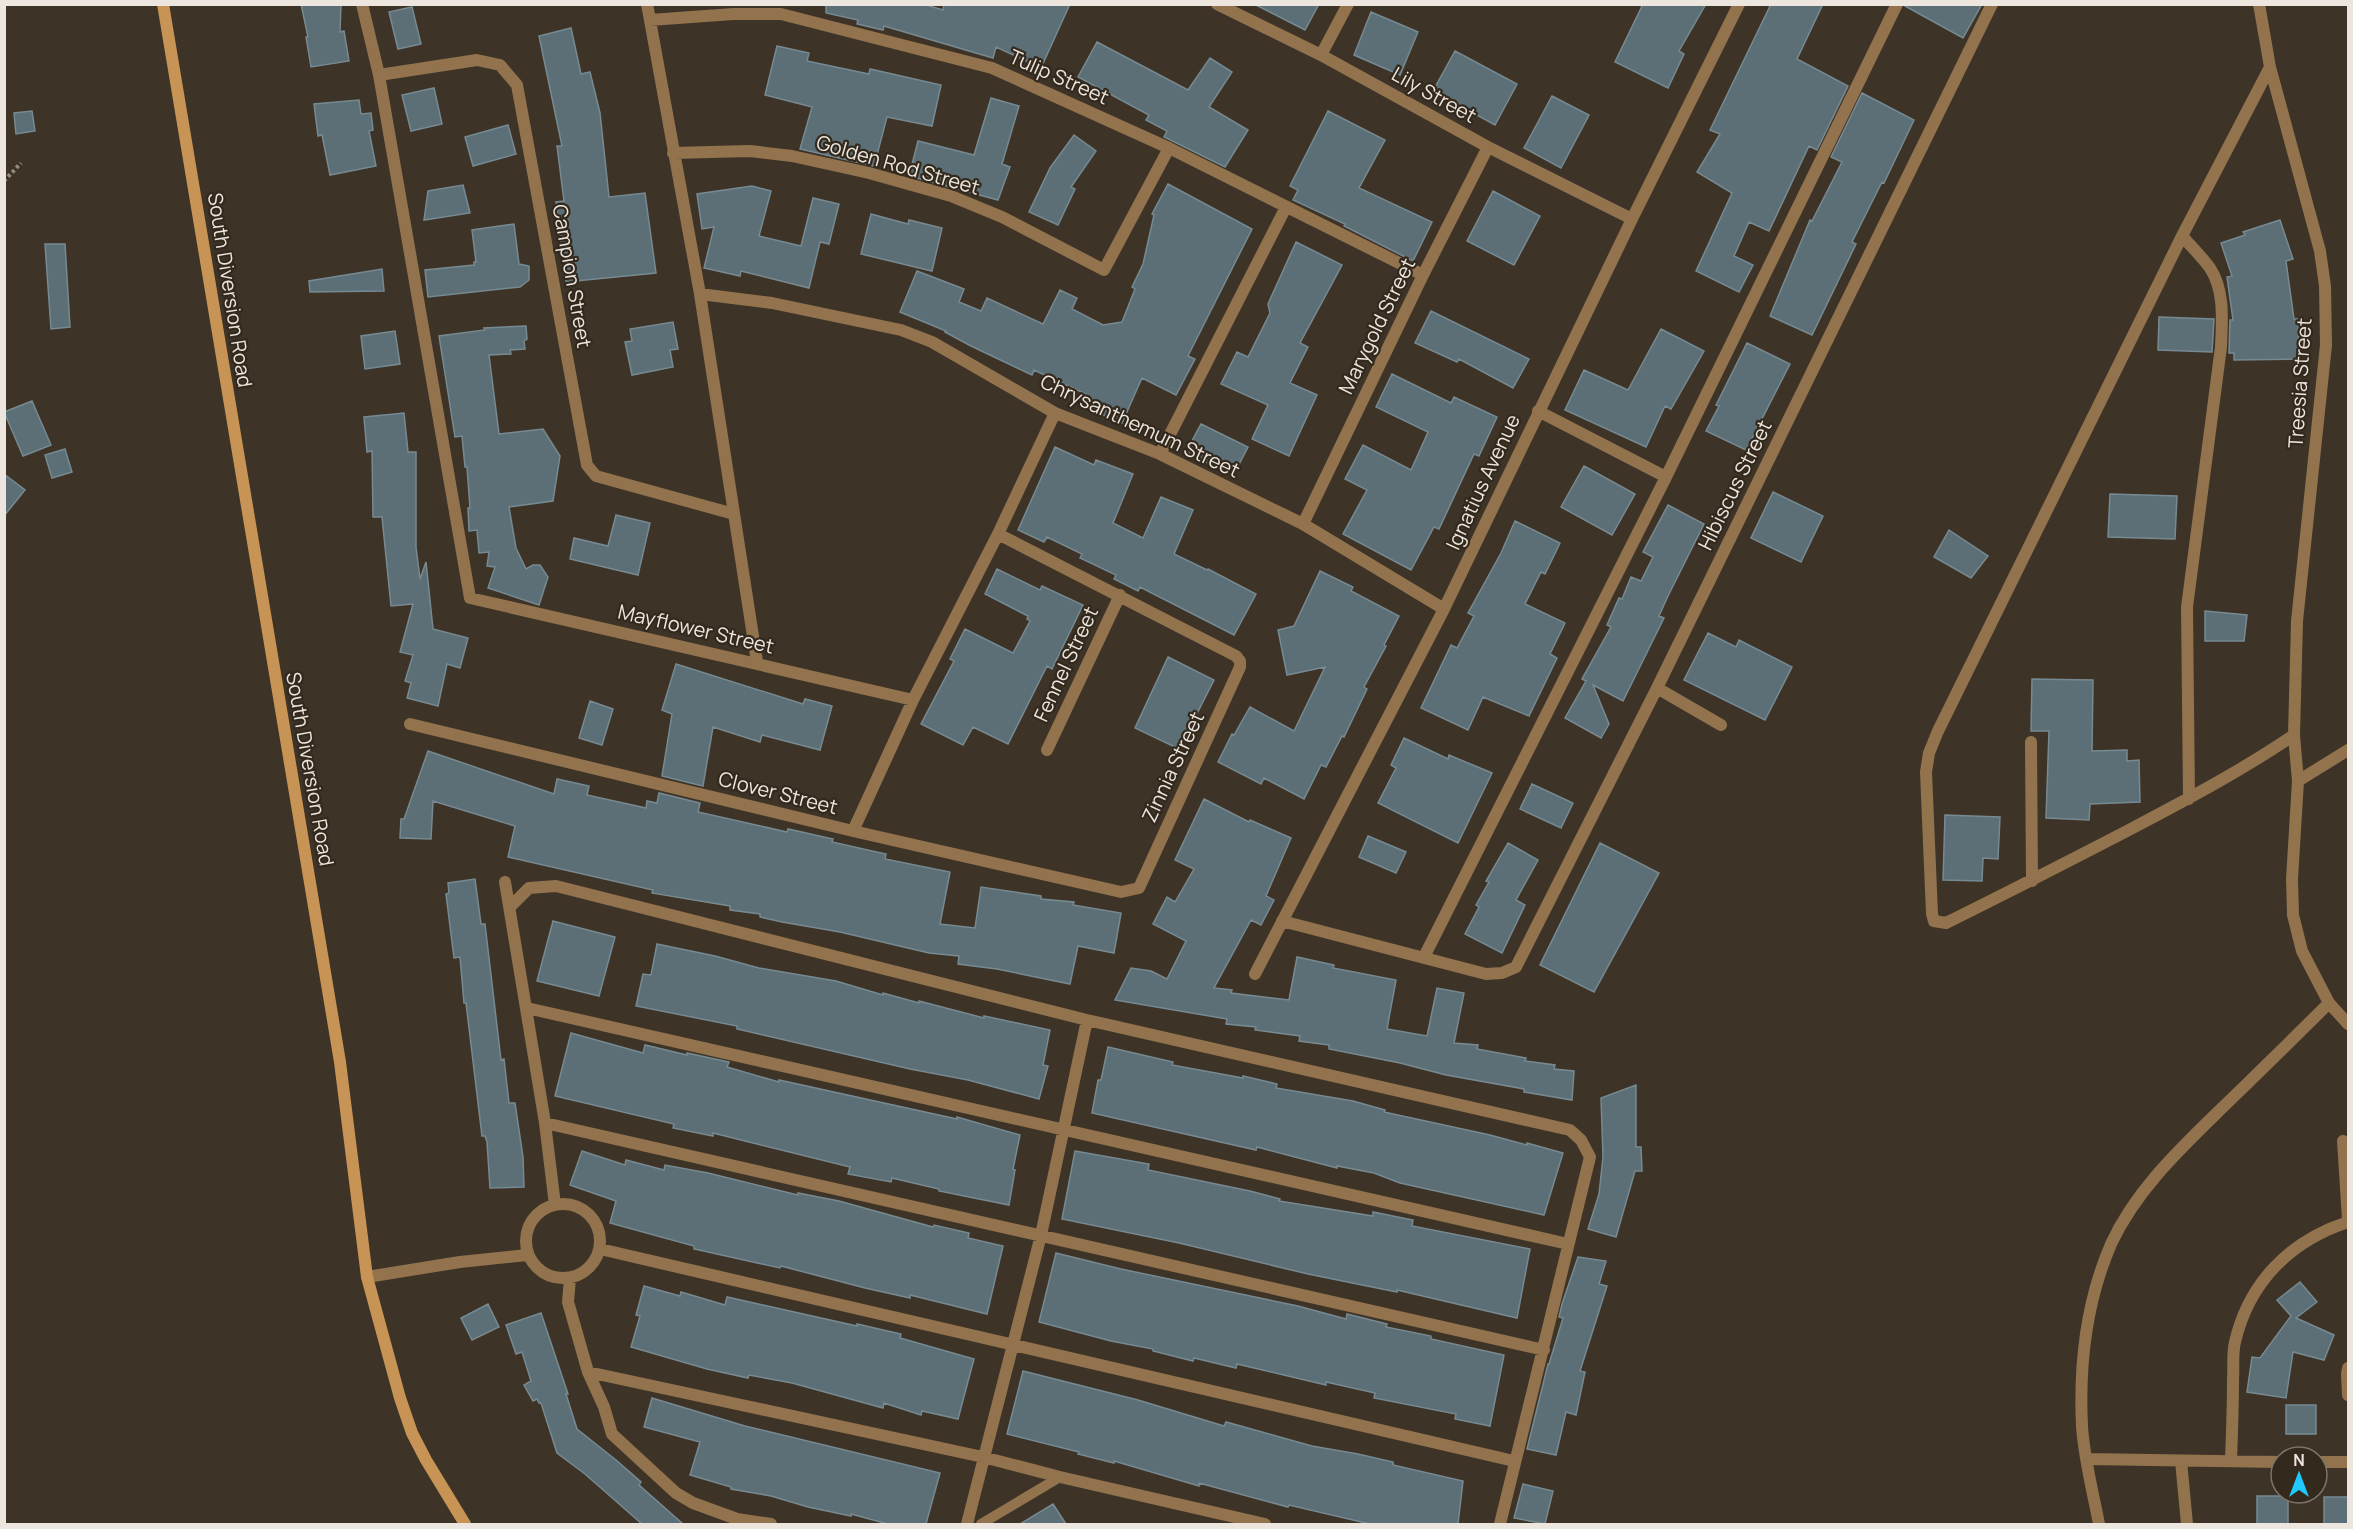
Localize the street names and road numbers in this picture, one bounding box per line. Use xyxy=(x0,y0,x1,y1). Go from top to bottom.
street label: Tulip Street xyxy=(1005,43,1113,111)
street label: Lily Street xyxy=(1387,60,1481,129)
street label: Golden Rod Street xyxy=(813,128,983,201)
street label: South Diversion Road xyxy=(202,191,259,389)
street label: Campion Street xyxy=(547,202,598,350)
street label: Marygold Street xyxy=(1332,253,1421,398)
street label: Treesia Street xyxy=(2281,317,2318,449)
street label: Chrysanthemum Street xyxy=(1036,367,1244,484)
street label: Ignatius Avenue xyxy=(1439,409,1526,554)
street label: Hibiscus Street xyxy=(1691,415,1778,554)
street label: Mayflower Street xyxy=(616,597,777,660)
street label: Fennel Street xyxy=(1027,602,1104,726)
street label: South Diversion Road xyxy=(280,670,341,868)
street label: Zinnia Street xyxy=(1135,707,1210,827)
street label: Clover Street xyxy=(716,765,840,820)

